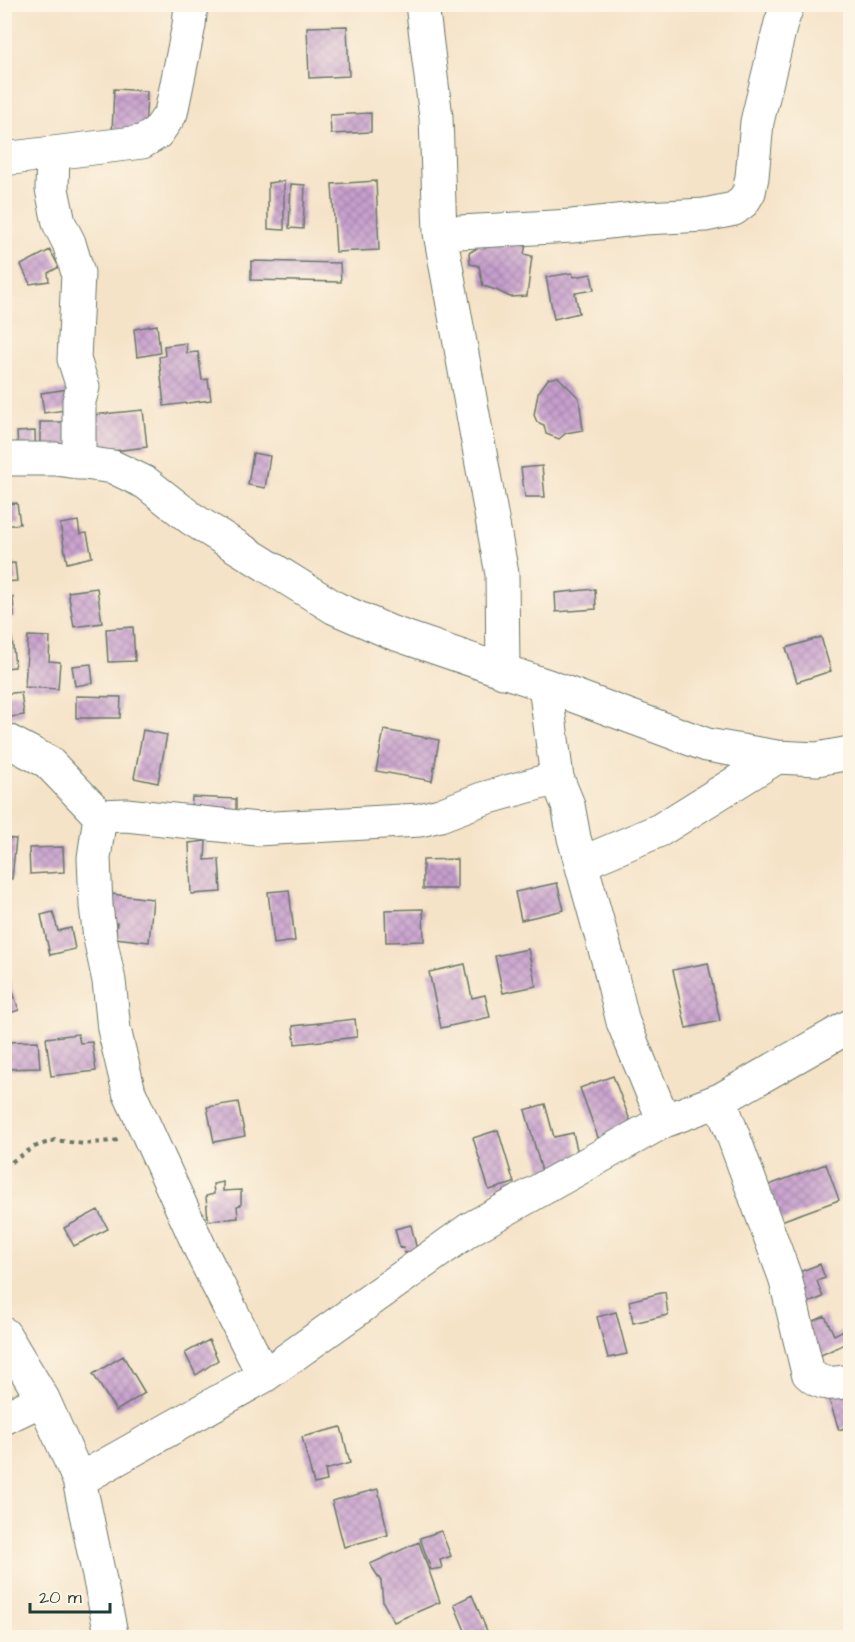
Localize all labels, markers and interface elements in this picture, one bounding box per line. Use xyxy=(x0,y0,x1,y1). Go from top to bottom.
scale bar xyxy=(30,1576,110,1614)
text: 20 m xyxy=(39,1585,82,1610)

